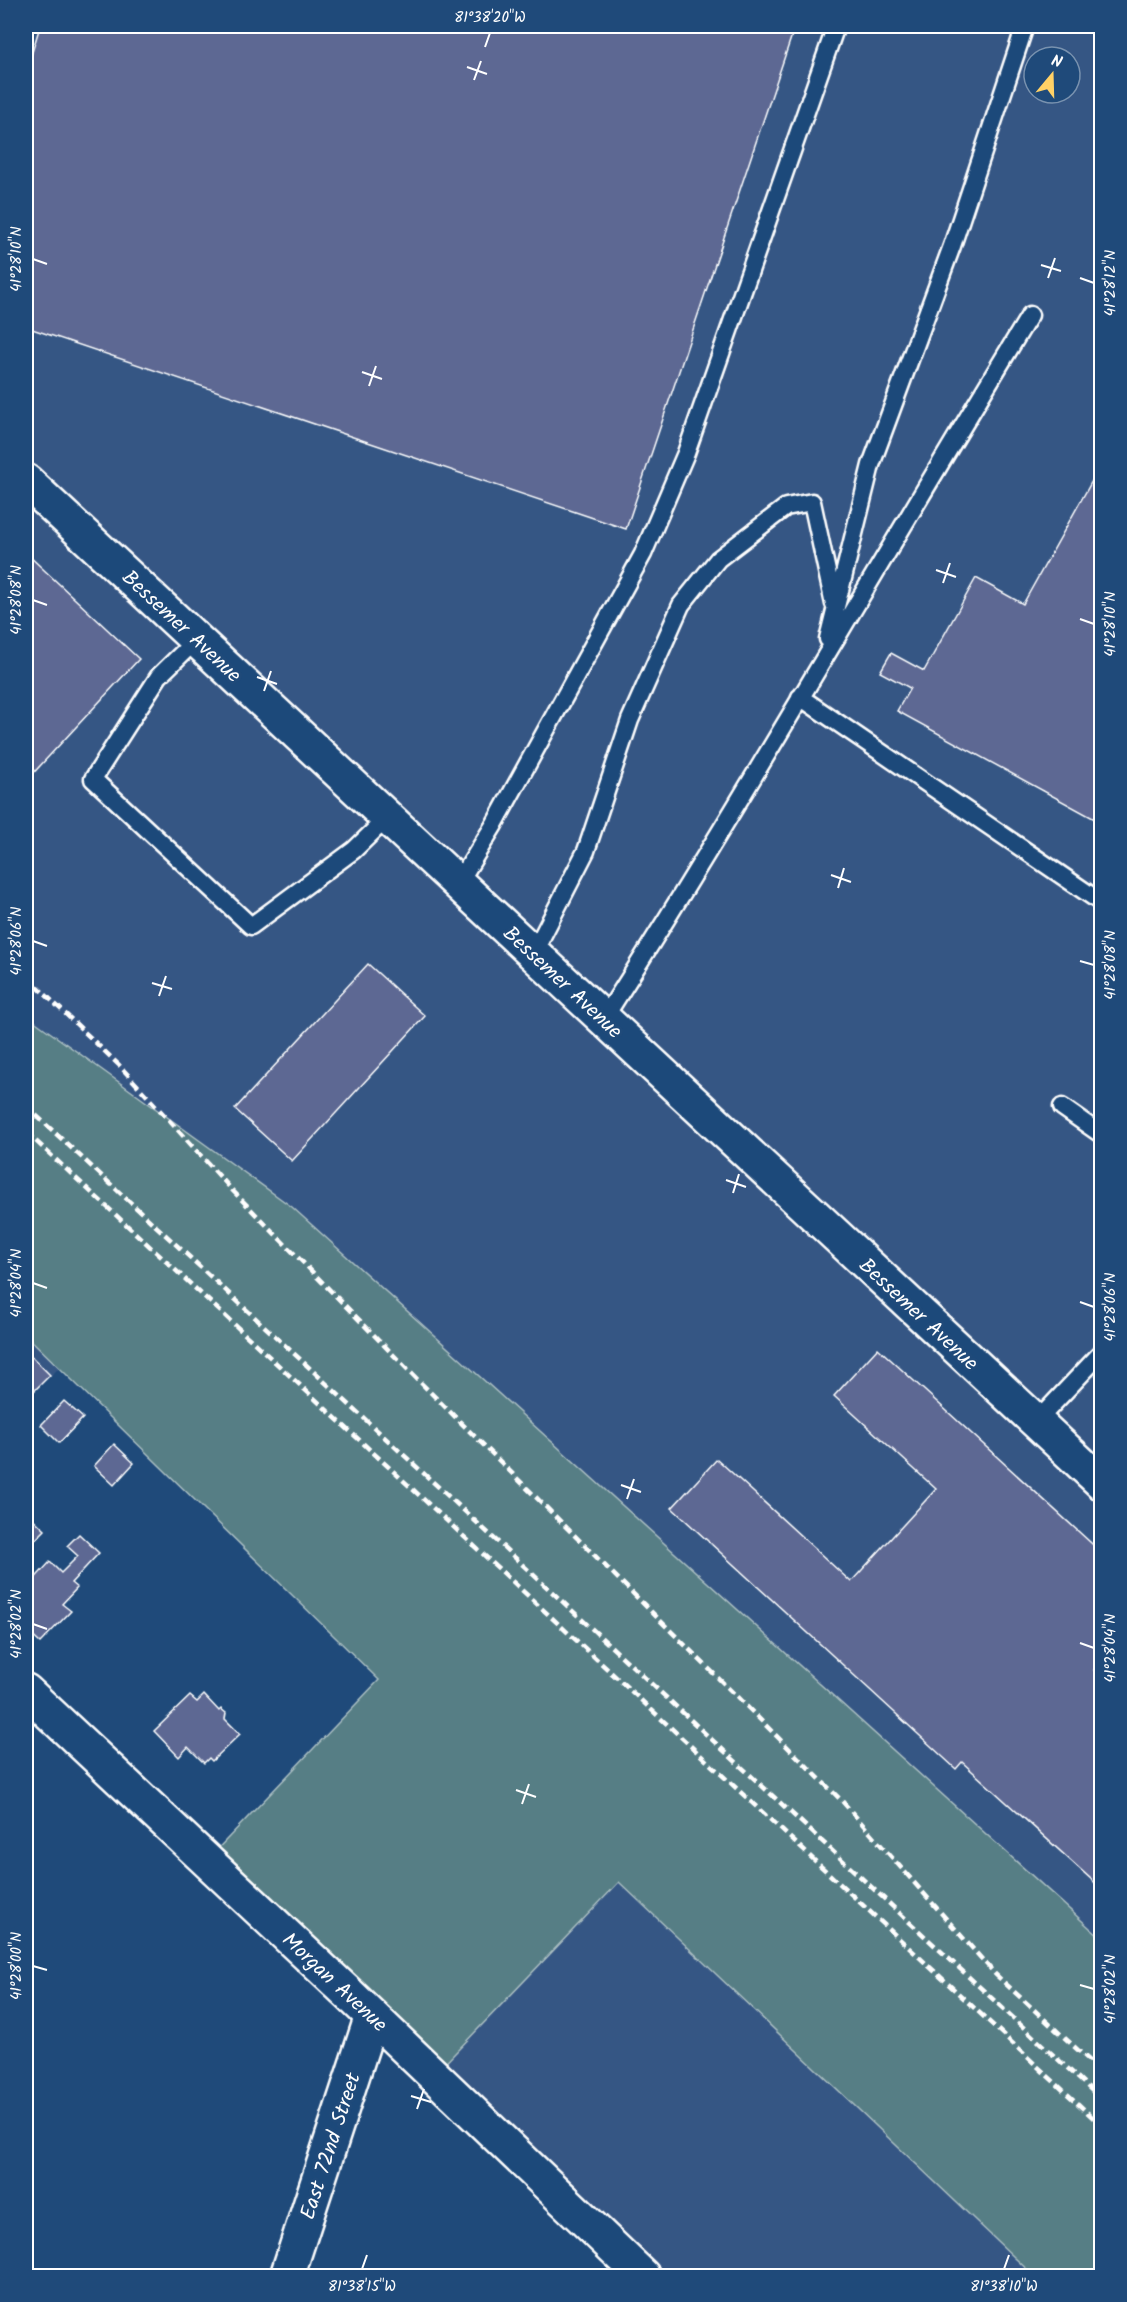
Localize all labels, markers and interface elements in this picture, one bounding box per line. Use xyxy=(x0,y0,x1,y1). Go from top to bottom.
text: 81°38'20"W xyxy=(454,6,526,30)
north arrow xyxy=(1022,45,1082,105)
text: N xyxy=(1048,49,1065,76)
text: 41°28'10"N xyxy=(5,226,29,292)
text: 41°28'12"N xyxy=(1099,250,1123,316)
street label: Bessemer Avenue xyxy=(114,563,249,692)
text: 41°28'08"N xyxy=(5,565,29,635)
text: 41°28'10"N xyxy=(1099,591,1123,657)
text: 41°28'06"N xyxy=(5,907,29,975)
street label: Bessemer Avenue xyxy=(495,919,630,1048)
text: 41°28'08"N xyxy=(1099,930,1123,1000)
text: 41°28'04"N xyxy=(5,1249,29,1317)
street label: Bessemer Avenue xyxy=(851,1251,986,1380)
text: 41°28'06"N xyxy=(1099,1273,1123,1341)
text: 41°28'02"N xyxy=(5,1589,29,1659)
text: 41°28'04"N xyxy=(1099,1614,1123,1682)
street label: Morgan Avenue xyxy=(274,1925,395,2041)
text: 41°28'00"N xyxy=(5,1932,29,2000)
text: 41°28'02"N xyxy=(1099,1954,1123,2024)
street label: East 72nd Street xyxy=(292,2068,371,2224)
text: 81°38'15"W xyxy=(328,2275,396,2299)
text: 81°38'10"W xyxy=(970,2275,1038,2299)

